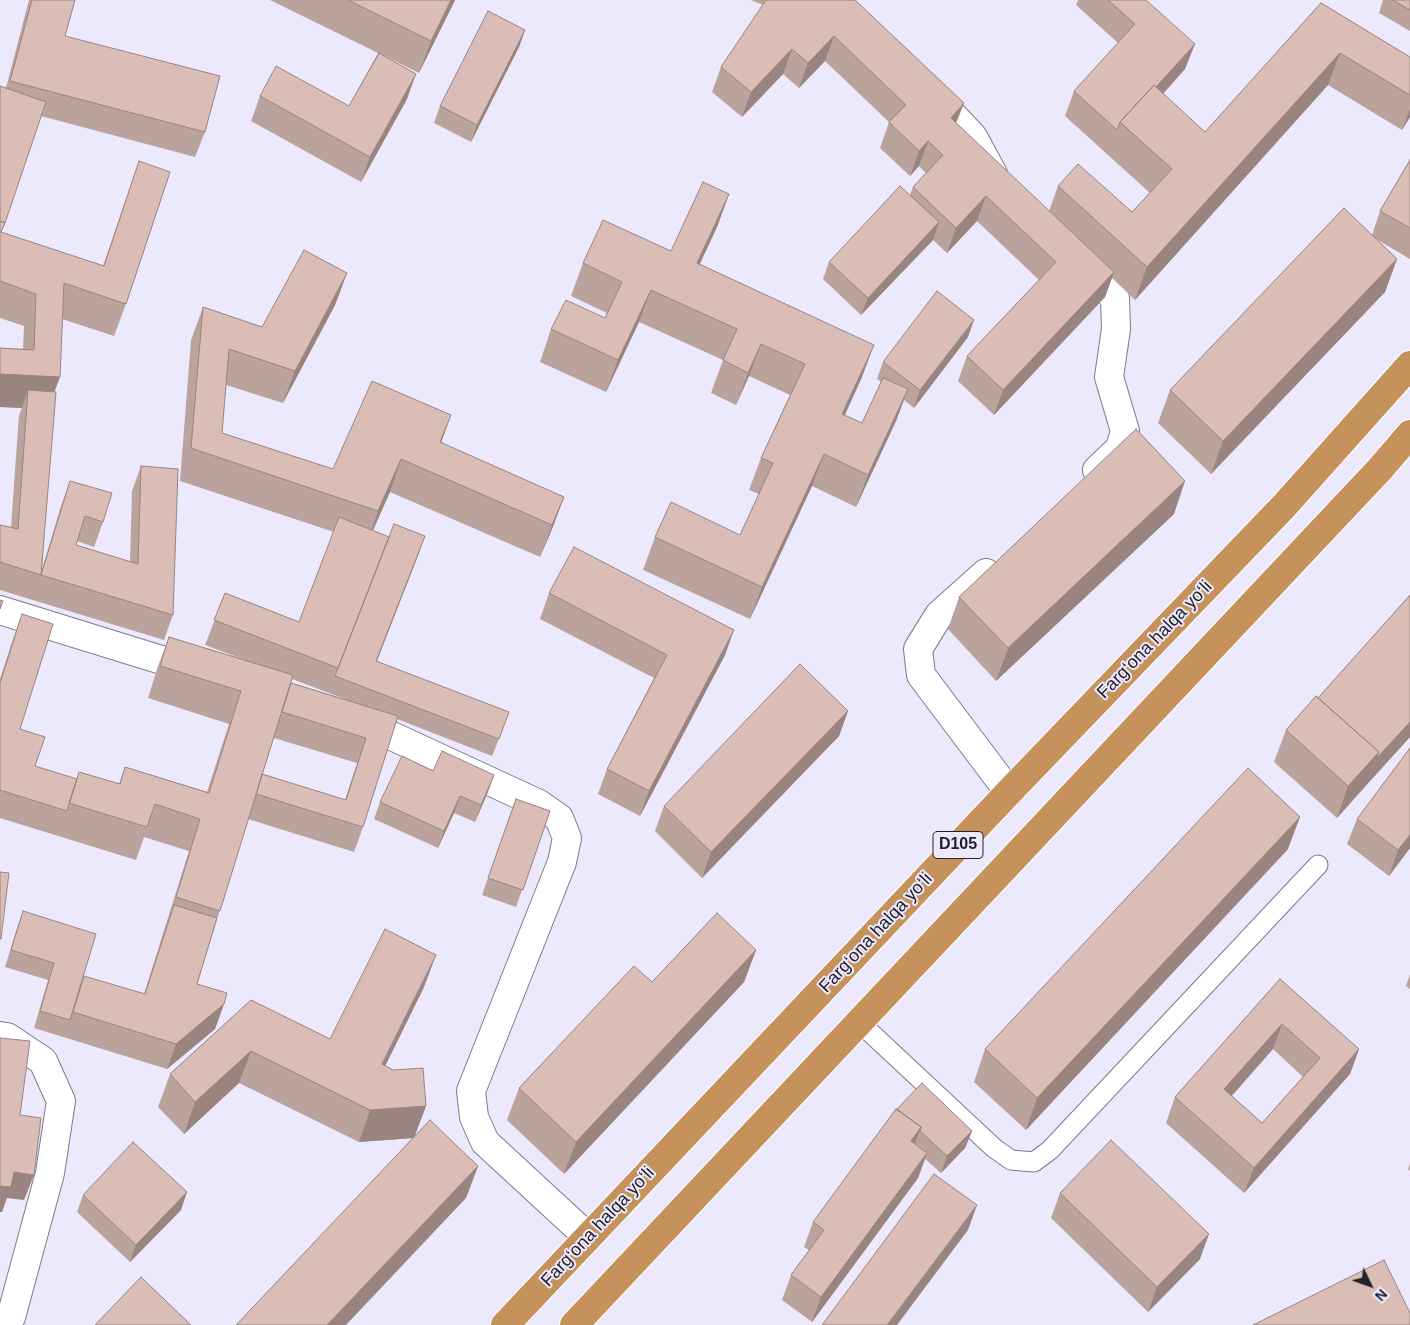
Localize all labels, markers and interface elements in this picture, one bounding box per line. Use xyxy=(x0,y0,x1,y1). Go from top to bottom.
street label: Farg‘ona halqa yo‘li xyxy=(1093,576,1217,704)
road number: D105 xyxy=(933,832,983,858)
street label: Farg‘ona halqa yo‘li xyxy=(815,869,937,997)
street label: Farg‘ona halqa yo‘li xyxy=(537,1163,659,1291)
north arrow xyxy=(1345,1260,1395,1310)
text: N xyxy=(1372,1286,1390,1304)

